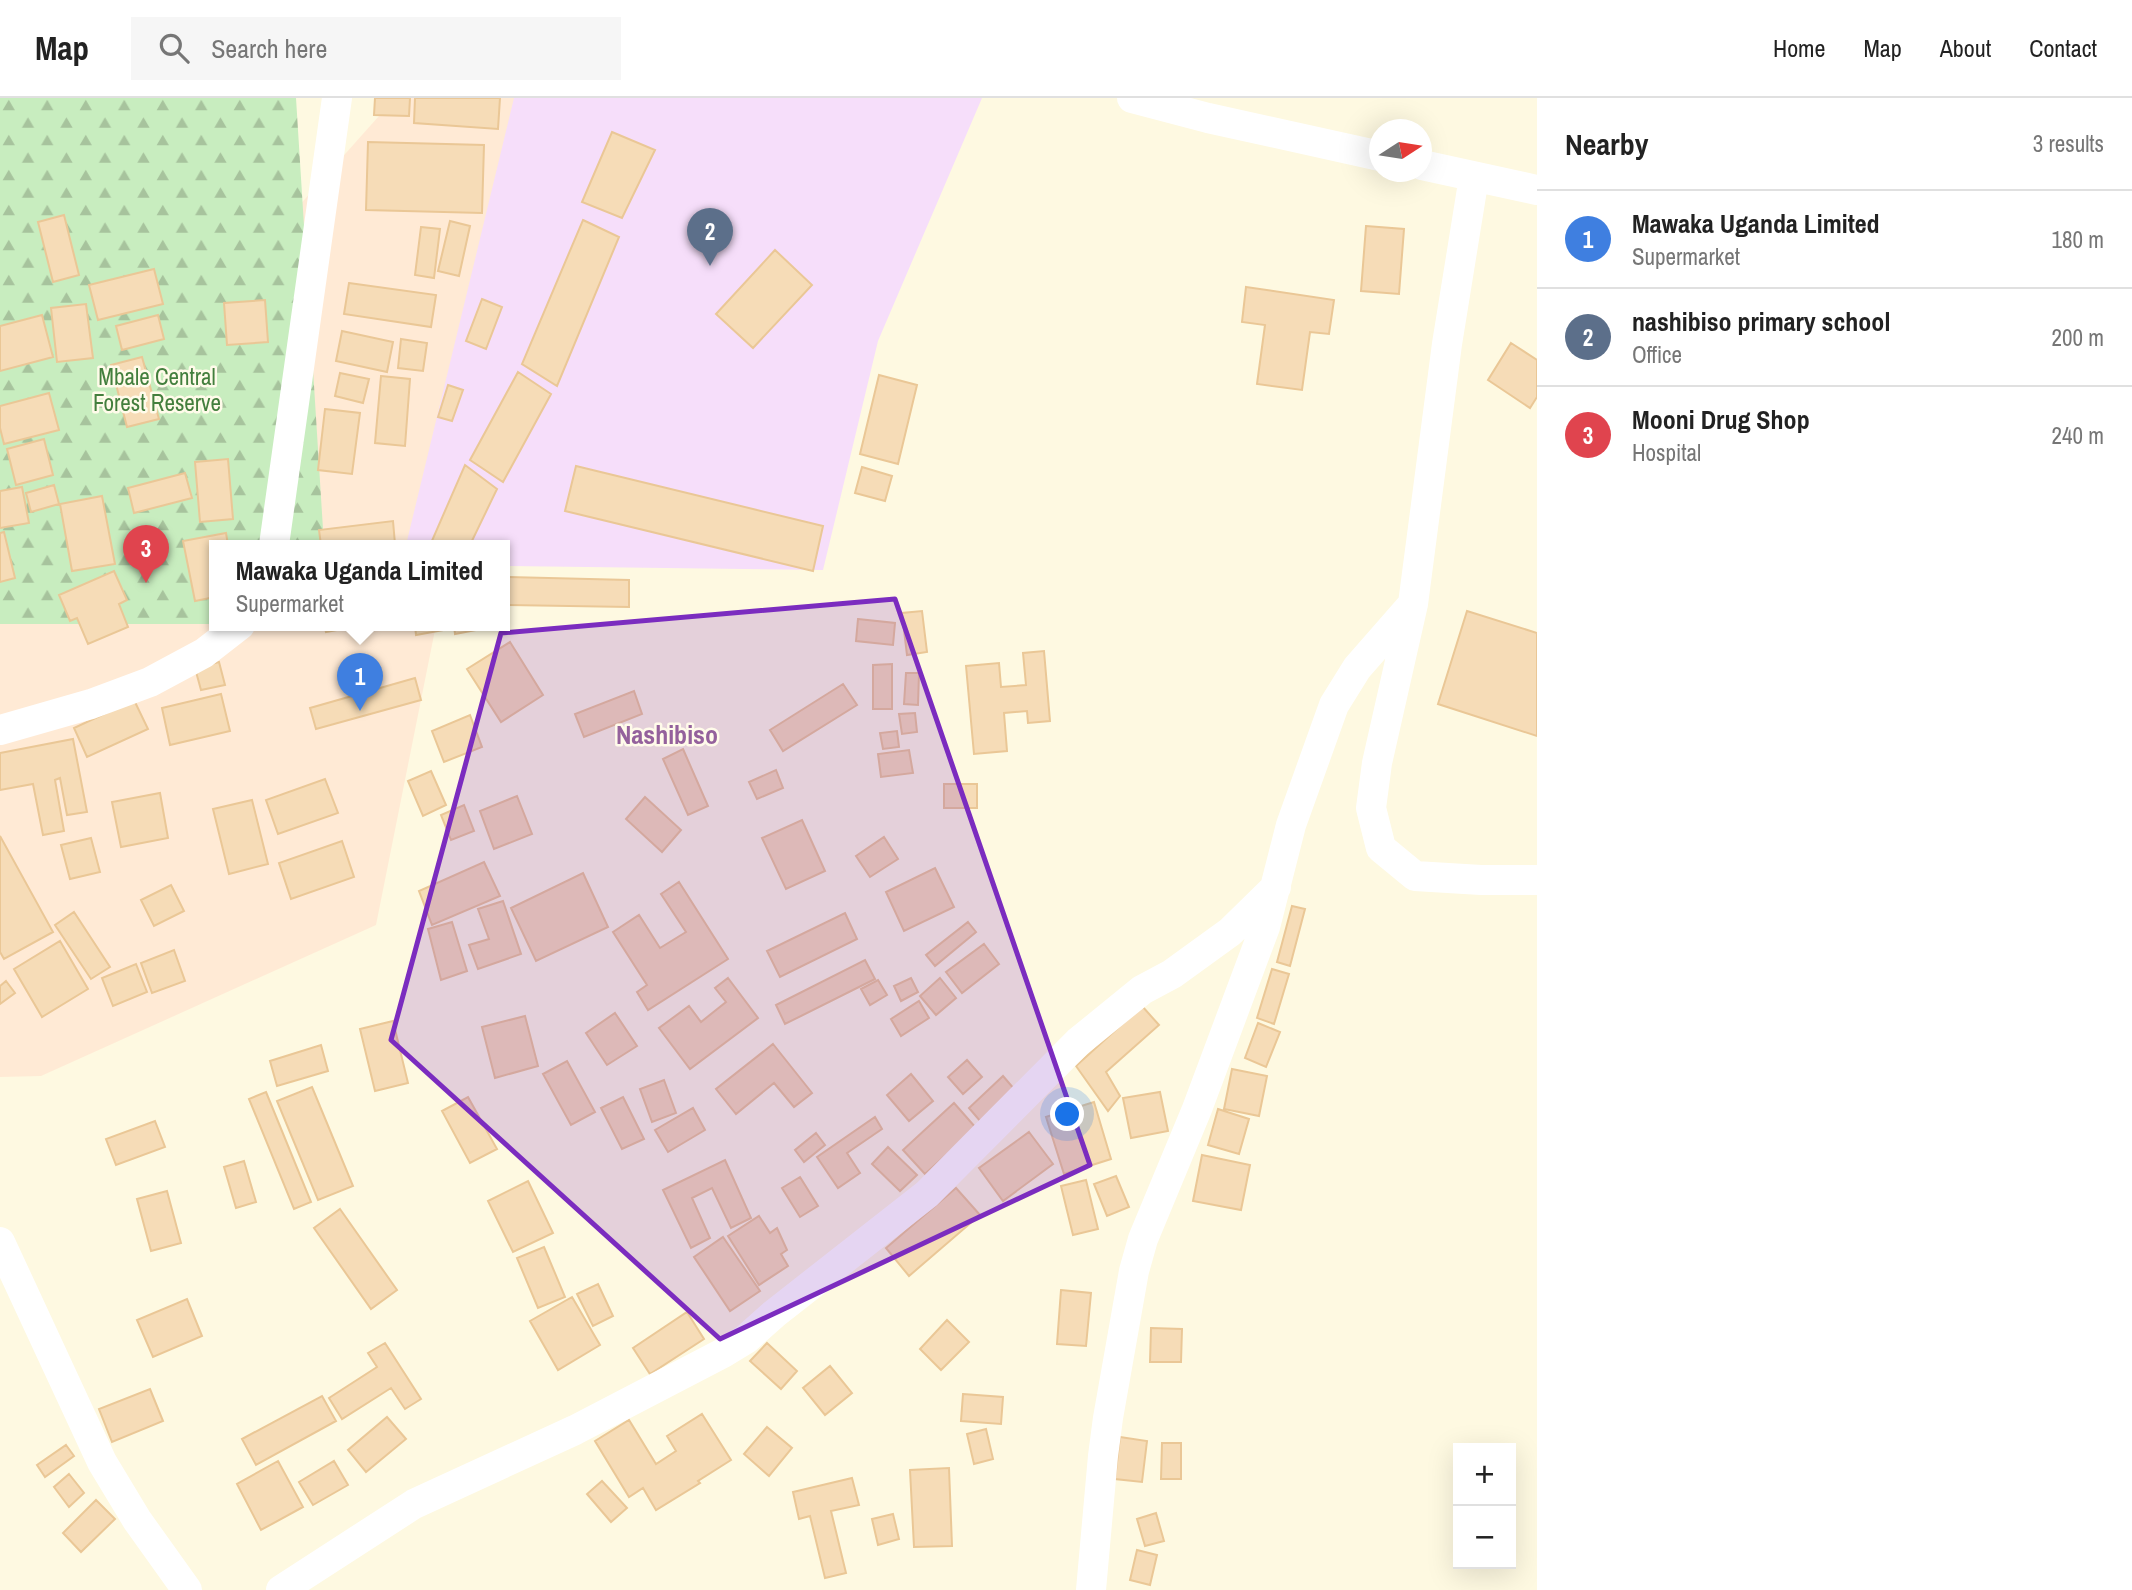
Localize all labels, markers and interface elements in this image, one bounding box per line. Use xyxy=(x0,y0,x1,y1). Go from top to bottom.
search box xyxy=(131,17,621,80)
text: Map xyxy=(35,26,89,70)
icon: search xyxy=(155,29,193,67)
text: Search here xyxy=(211,31,327,66)
text: Home xyxy=(1773,32,1825,64)
text: Map xyxy=(1863,32,1902,64)
text: About xyxy=(1940,32,1991,64)
text: Contact xyxy=(2029,32,2097,64)
north arrow xyxy=(1369,119,1432,182)
text: Nearby xyxy=(1565,124,1648,164)
text: 3 results xyxy=(2033,128,2104,159)
text: Mawaka Uganda Limited xyxy=(1632,206,1880,241)
pin: 2 xyxy=(687,208,733,266)
text: 1 xyxy=(1583,224,1593,255)
text: 180 m xyxy=(2052,224,2104,255)
text: Supermarket xyxy=(1632,241,1740,272)
text: nashibiso primary school xyxy=(1632,304,1890,339)
text: 2 xyxy=(1583,322,1593,353)
text: 200 m xyxy=(2052,322,2104,353)
text: Office xyxy=(1632,339,1682,370)
park label: Mbale Central Forest Reserve xyxy=(93,361,221,418)
text: Mooni Drug Shop xyxy=(1632,402,1810,437)
text: 3 xyxy=(1583,420,1593,451)
text: 240 m xyxy=(2052,420,2104,451)
text: Hospital xyxy=(1632,437,1701,468)
pin: 3 xyxy=(123,525,169,583)
popup xyxy=(209,540,510,631)
text: Mawaka Uganda Limited xyxy=(236,553,483,588)
text: Supermarket xyxy=(236,588,344,619)
pin: 1 xyxy=(337,653,383,711)
district label: Nashibiso xyxy=(616,717,718,752)
your location xyxy=(1050,1097,1084,1131)
map controls xyxy=(1453,1443,1516,1569)
button: + xyxy=(1453,1443,1516,1506)
button: − xyxy=(1453,1506,1516,1569)

